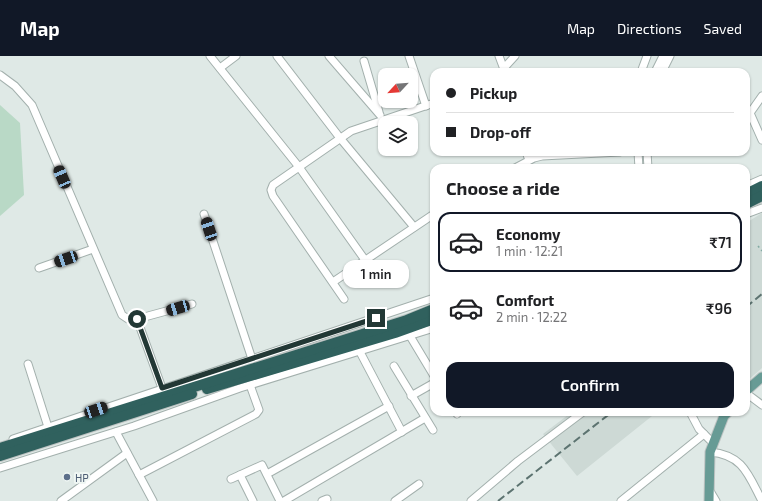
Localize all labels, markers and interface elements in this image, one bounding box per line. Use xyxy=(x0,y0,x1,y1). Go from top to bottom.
text: Map xyxy=(20,17,60,40)
text: Map xyxy=(567,20,595,37)
text: Directions xyxy=(617,20,682,37)
text: Saved xyxy=(704,20,742,37)
north arrow xyxy=(378,68,418,108)
map controls xyxy=(378,68,418,156)
text: Pickup xyxy=(470,84,517,102)
button: layers xyxy=(378,116,418,156)
text: Drop-off xyxy=(470,123,531,141)
car xyxy=(52,164,72,190)
text: Choose a ride xyxy=(446,177,560,199)
car xyxy=(200,216,218,242)
icon: car xyxy=(448,224,484,260)
text: Economy xyxy=(496,225,561,243)
text: ₹71 xyxy=(709,233,732,251)
text: 1 min · 12:21 xyxy=(496,243,563,259)
car xyxy=(53,249,79,269)
callout: 1 min xyxy=(343,260,409,288)
text: 1 min xyxy=(361,266,391,282)
icon: car xyxy=(448,290,484,326)
text: Comfort xyxy=(496,291,554,309)
car xyxy=(165,299,191,317)
text: ₹96 xyxy=(706,299,732,317)
route end xyxy=(367,309,385,327)
text: 2 min · 12:22 xyxy=(496,309,567,325)
route start xyxy=(128,310,146,328)
button: Confirm xyxy=(446,362,734,408)
car xyxy=(83,400,109,420)
place label: HP xyxy=(75,471,89,484)
marker: HP xyxy=(62,472,72,482)

